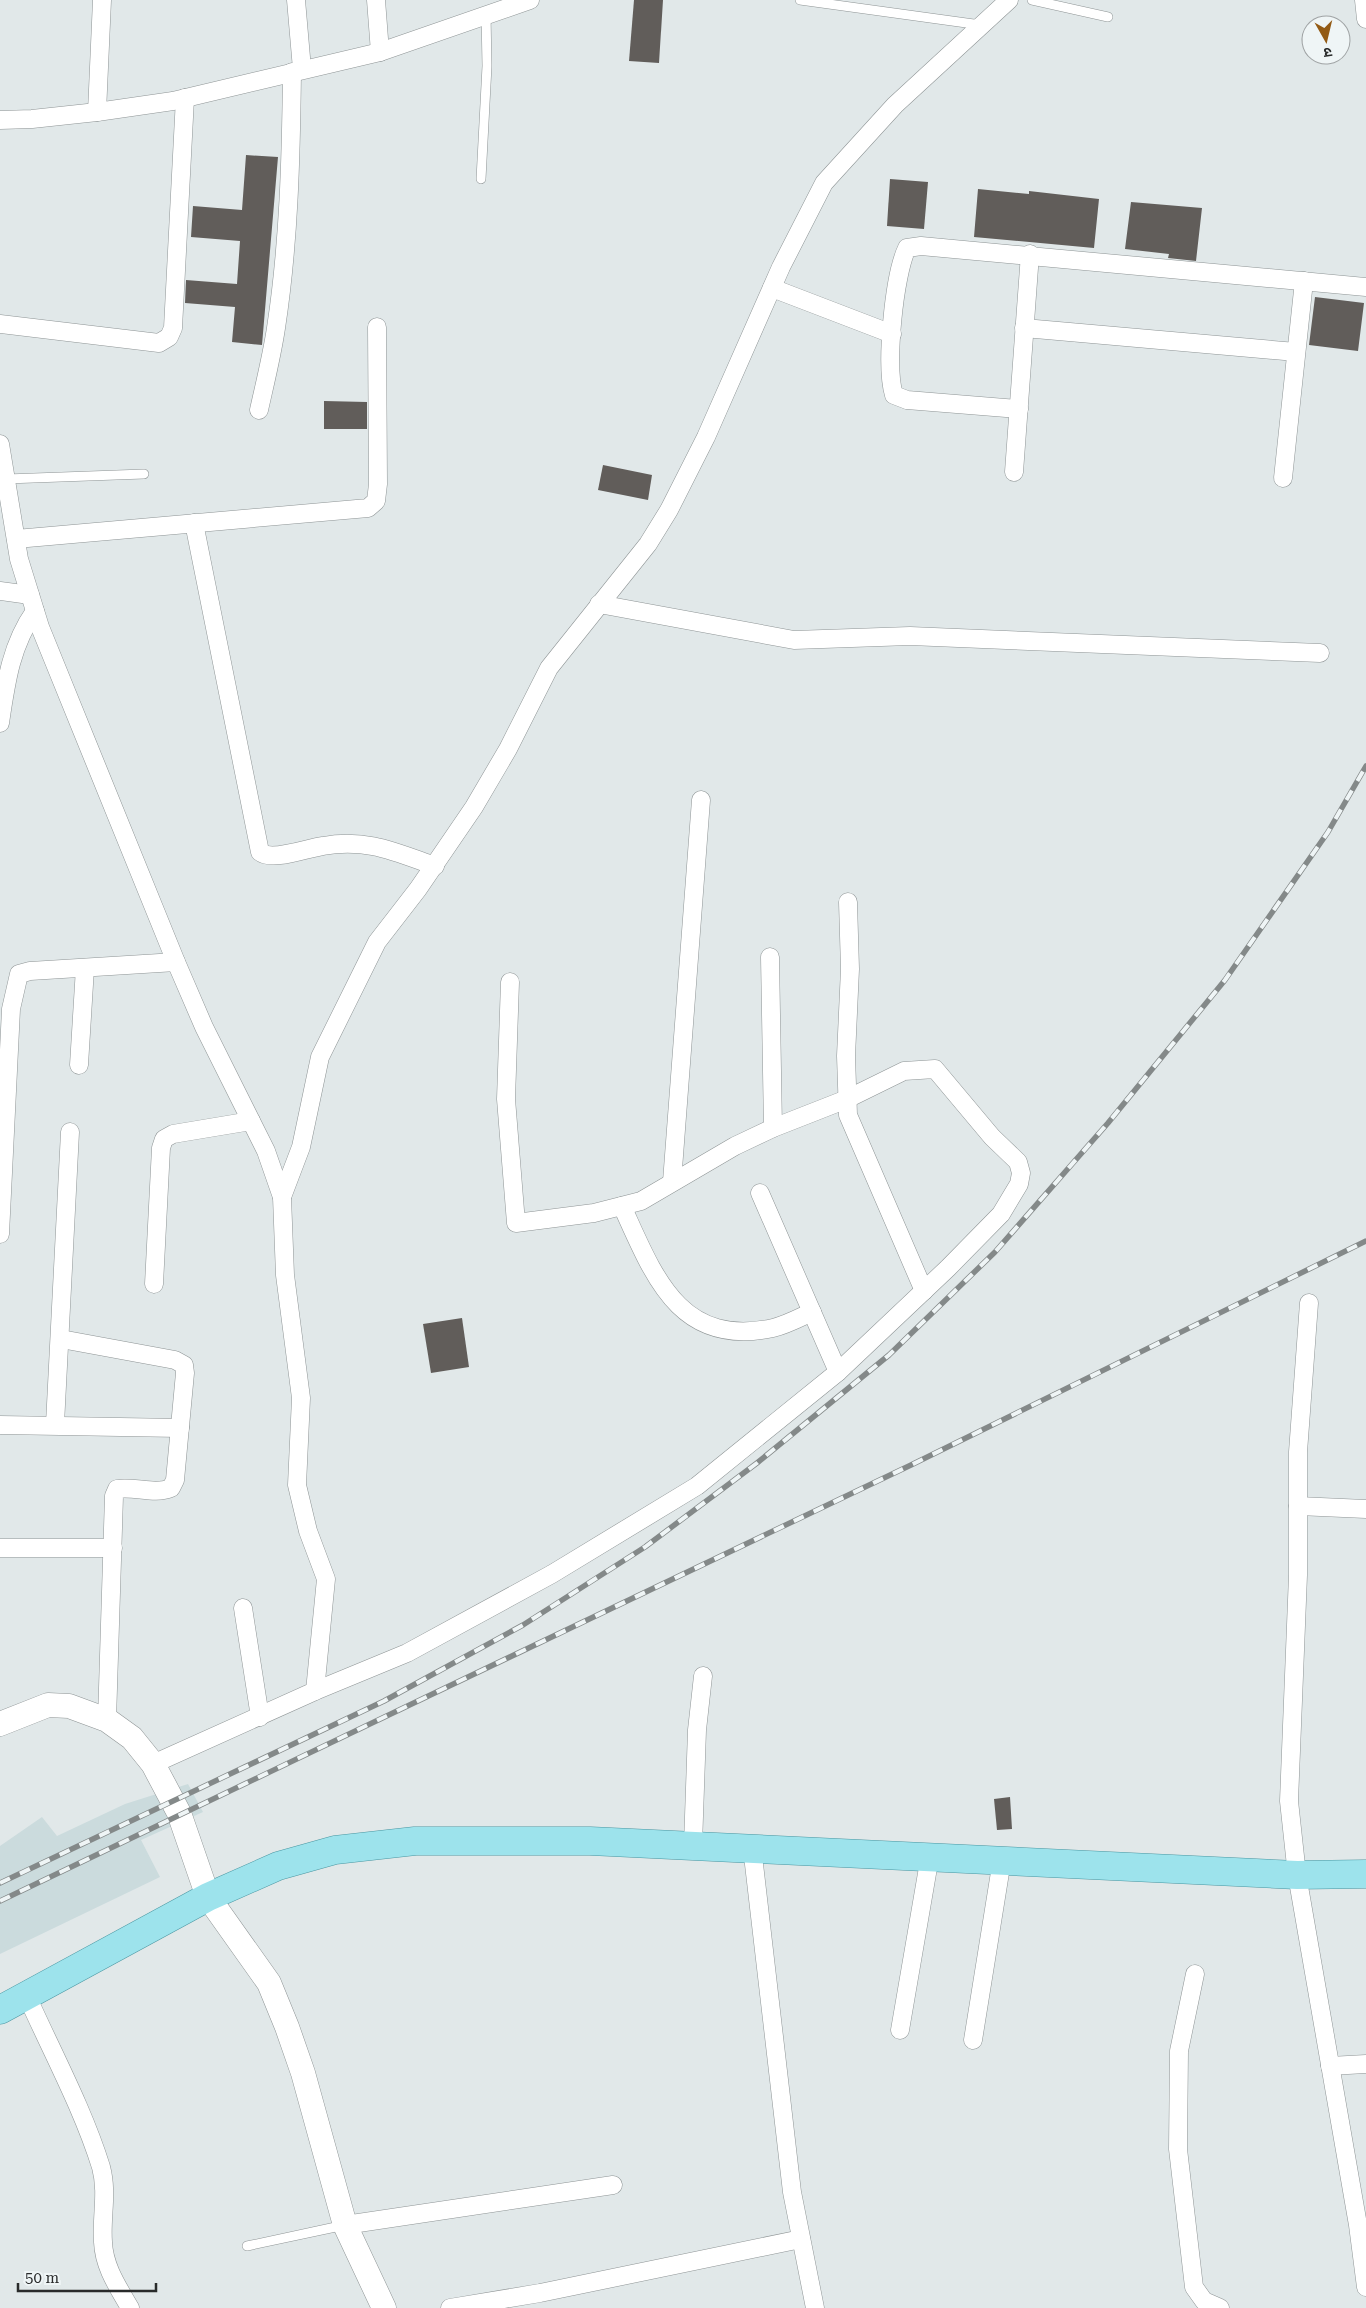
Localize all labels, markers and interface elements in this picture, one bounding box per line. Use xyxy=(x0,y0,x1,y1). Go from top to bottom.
north arrow xyxy=(1301,15,1351,65)
text: उ xyxy=(1322,44,1333,61)
scale bar xyxy=(18,2260,155,2292)
text: 50 m xyxy=(25,2269,60,2287)

